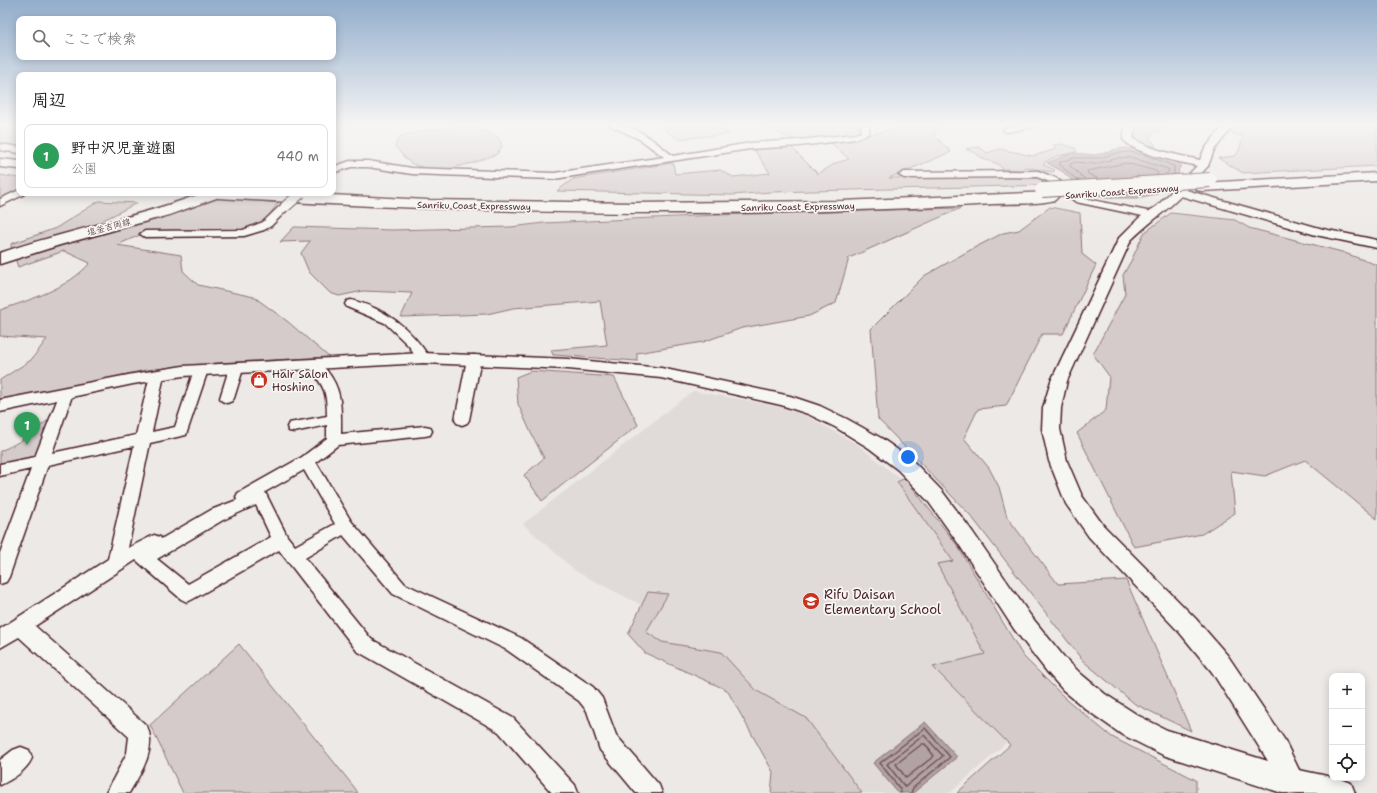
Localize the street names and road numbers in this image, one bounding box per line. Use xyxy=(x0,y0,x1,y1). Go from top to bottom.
street label: Sanriku Coast Expressway xyxy=(1065,182,1179,202)
street label: Sanriku Coast Expressway xyxy=(417,199,531,213)
street label: Sanriku Coast Expressway xyxy=(741,200,855,214)
street label: 塩釜吉岡線 xyxy=(86,215,132,239)

